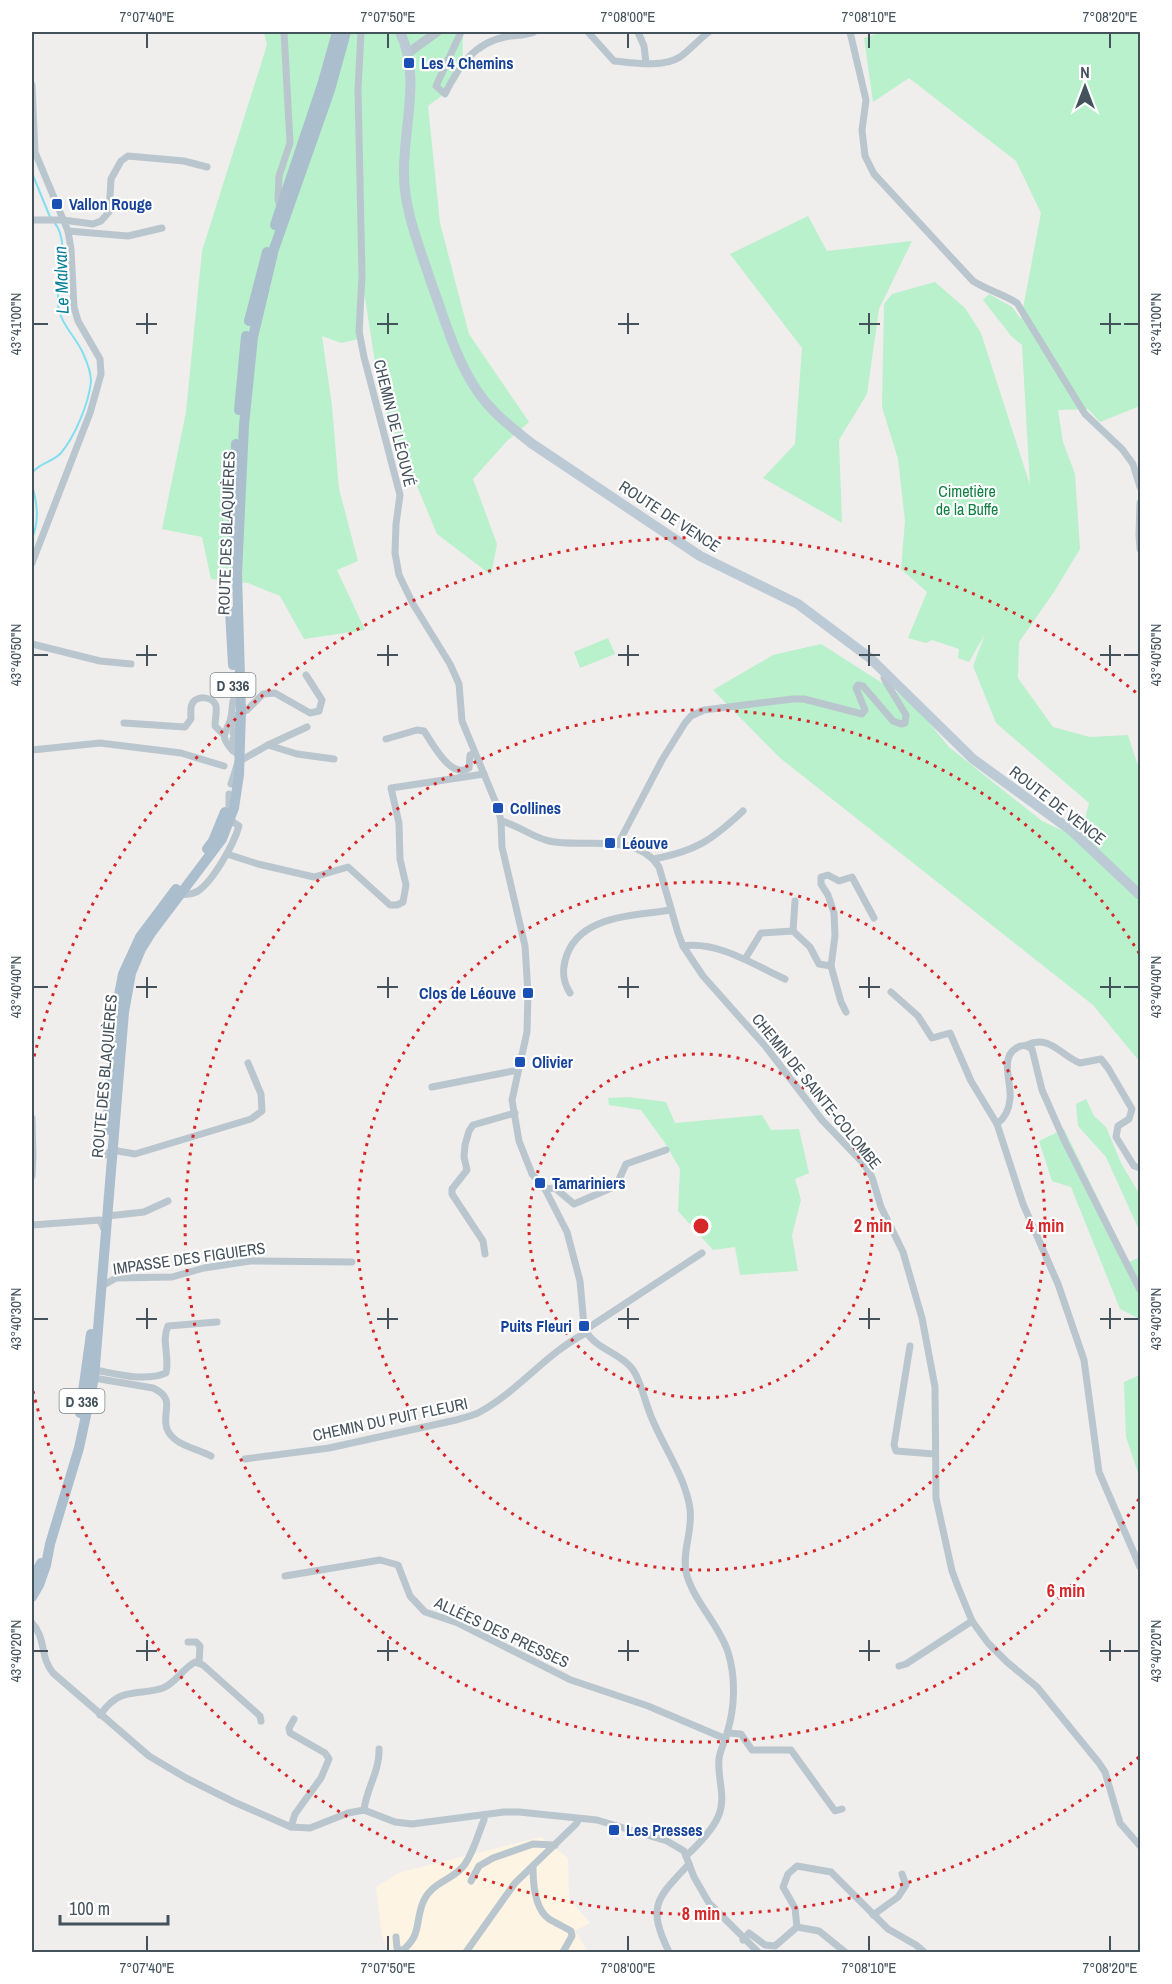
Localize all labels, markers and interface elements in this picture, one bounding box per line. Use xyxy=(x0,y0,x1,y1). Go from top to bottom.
text: 7°07'40"E xyxy=(119,6,175,27)
text: 7°07'50"E xyxy=(360,6,416,27)
text: 7°08'00"E xyxy=(600,6,656,27)
text: 7°08'10"E xyxy=(841,6,897,27)
text: 7°08'20"E xyxy=(1082,6,1138,27)
place label: Les 4 Chemins xyxy=(421,52,514,74)
marker: Les 4 Chemins xyxy=(402,56,416,70)
north arrow xyxy=(1055,57,1115,117)
text: N xyxy=(1080,61,1090,83)
place label: Vallon Rouge xyxy=(69,193,152,215)
marker: Vallon Rouge xyxy=(50,197,64,211)
water label: Le Malvan xyxy=(47,246,75,314)
text: 43°41'00"N xyxy=(5,293,26,355)
text: 43°41'00"N xyxy=(1145,293,1166,355)
street label: CHEMIN DE LÉOUVÉ xyxy=(369,357,421,489)
street label: ROUTE DES BLAQUIÈRES xyxy=(212,450,240,615)
street label: ROUTE DE VENCE xyxy=(615,475,725,557)
park label: Cimetière de la Buffe xyxy=(936,480,998,520)
text: 43°40'50"N xyxy=(5,624,26,686)
text: 43°40'50"N xyxy=(1145,624,1166,686)
road number: D 336 xyxy=(210,673,256,697)
street label: ROUTE DE VENCE xyxy=(1005,760,1111,850)
place label: Collines xyxy=(510,797,561,819)
marker: Collines xyxy=(491,801,505,815)
place label: Léouve xyxy=(622,832,668,854)
marker: Léouve xyxy=(603,836,617,850)
text: 43°40'40"N xyxy=(5,956,26,1018)
text: 43°40'40"N xyxy=(1145,956,1166,1018)
place label: Clos de Léouve xyxy=(419,982,516,1004)
marker: Clos de Léouve xyxy=(521,986,535,1000)
street label: ROUTE DES BLAQUIÈRES xyxy=(86,993,122,1159)
street label: CHEMIN DE SAINTE-COLOMBE xyxy=(747,1008,887,1174)
place label: Olivier xyxy=(532,1051,574,1073)
marker: Olivier xyxy=(513,1055,527,1069)
place label: Tamariniers xyxy=(552,1172,625,1194)
marker: Tamariniers xyxy=(533,1176,547,1190)
text: 2 min xyxy=(854,1213,892,1238)
text: 4 min xyxy=(1026,1213,1064,1238)
centre of rings xyxy=(691,1216,711,1236)
street label: IMPASSE DES FIGUIERS xyxy=(111,1236,267,1280)
text: 43°40'30"N xyxy=(5,1288,26,1350)
text: 43°40'30"N xyxy=(1145,1288,1166,1350)
place label: Puits Fleuri xyxy=(501,1315,572,1337)
marker: Puits Fleuri xyxy=(577,1319,591,1333)
road number: D 336 xyxy=(60,1389,104,1413)
street label: CHEMIN DU PUIT FLEURI xyxy=(310,1392,470,1446)
text: 6 min xyxy=(1047,1578,1085,1603)
street label: ALLÉES DES PRESSES xyxy=(430,1591,573,1673)
text: 43°40'20"N xyxy=(5,1620,26,1682)
text: 43°40'20"N xyxy=(1145,1620,1166,1682)
place label: Les Presses xyxy=(626,1819,703,1841)
marker: Les Presses xyxy=(607,1823,621,1837)
scale bar xyxy=(60,1888,168,1926)
text: 100 m xyxy=(69,1896,110,1921)
text: 8 min xyxy=(682,1901,720,1926)
text: 7°07'40"E xyxy=(119,1957,175,1978)
text: 7°07'50"E xyxy=(360,1957,416,1978)
text: 7°08'00"E xyxy=(600,1957,656,1978)
text: 7°08'10"E xyxy=(841,1957,897,1978)
text: 7°08'20"E xyxy=(1082,1957,1138,1978)

